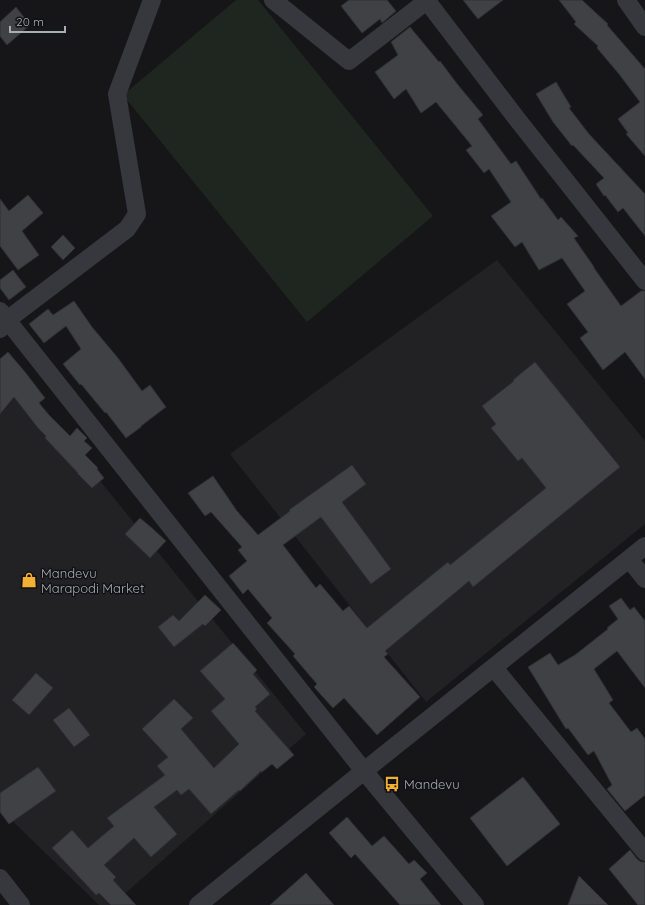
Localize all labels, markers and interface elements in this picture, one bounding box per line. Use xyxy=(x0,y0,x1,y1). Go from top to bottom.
scale bar xyxy=(10,8,65,34)
text: 20 m xyxy=(16,14,44,29)
place label: Mandevu Marapodi Market xyxy=(41,565,144,596)
shop icon: Mandevu Marapodi Market xyxy=(20,571,38,589)
bus stop icon: Mandevu xyxy=(383,775,401,793)
place label: Mandevu xyxy=(404,776,460,792)

